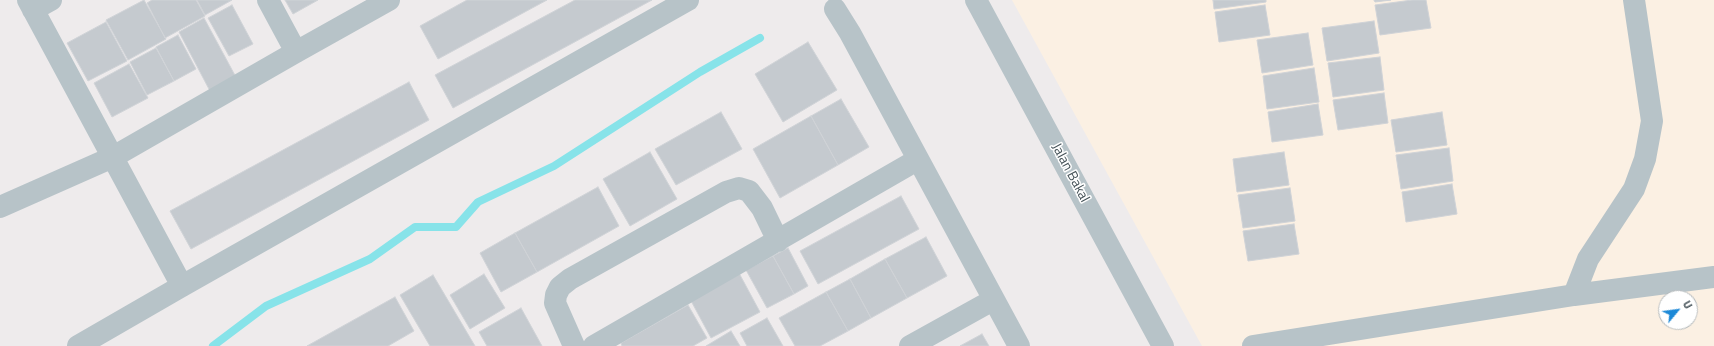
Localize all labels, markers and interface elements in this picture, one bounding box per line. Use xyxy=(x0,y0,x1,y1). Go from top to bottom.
street label: Jalan Bakal xyxy=(1047,141,1093,205)
north arrow xyxy=(1658,290,1698,330)
text: U xyxy=(1679,298,1696,312)

